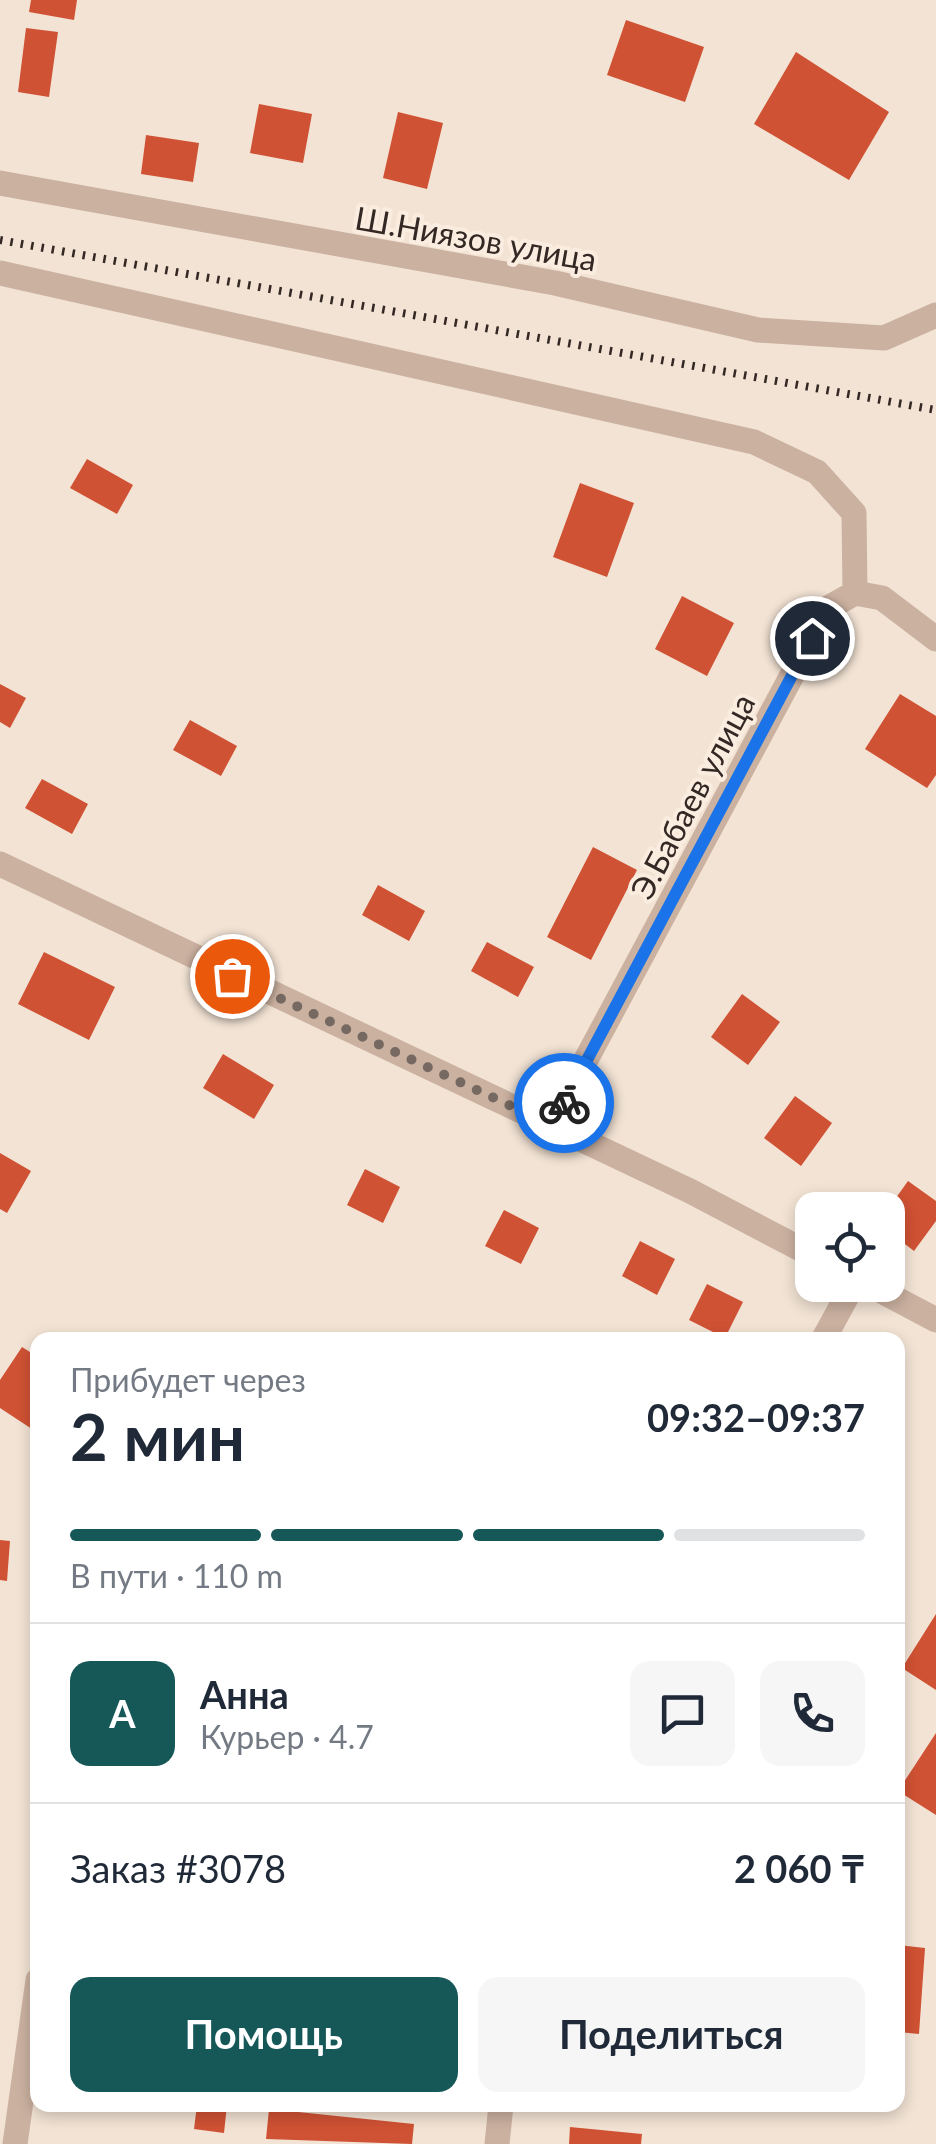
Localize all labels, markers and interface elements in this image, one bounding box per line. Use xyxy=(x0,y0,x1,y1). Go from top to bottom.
street label: Ш.Ниязов улица xyxy=(352,198,600,278)
pin xyxy=(770,596,855,681)
icon: home xyxy=(785,611,840,666)
street label: Э.Бабаев улица xyxy=(621,687,763,905)
pin xyxy=(190,934,275,1019)
icon: bag xyxy=(205,949,260,1004)
courier xyxy=(514,1053,614,1153)
icon: bike xyxy=(537,1076,592,1131)
map controls xyxy=(795,1192,905,1302)
button: locate xyxy=(795,1192,905,1302)
text: Прибудет через xyxy=(70,1360,306,1399)
text: 09:32–09:37 xyxy=(647,1394,865,1440)
text: 2 мин xyxy=(70,1397,245,1475)
text: В пути · 110 m xyxy=(70,1556,283,1595)
button: chat xyxy=(630,1661,735,1766)
button: phone xyxy=(760,1661,865,1766)
text: Анна xyxy=(200,1671,289,1717)
text: А xyxy=(109,1690,136,1736)
text: Курьер · 4.7 xyxy=(200,1717,374,1756)
text: Заказ #3078 xyxy=(70,1845,286,1891)
text: 2 060 ₸ xyxy=(734,1845,865,1891)
button: Помощь xyxy=(70,1977,458,2092)
button: Поделиться xyxy=(478,1977,865,2092)

